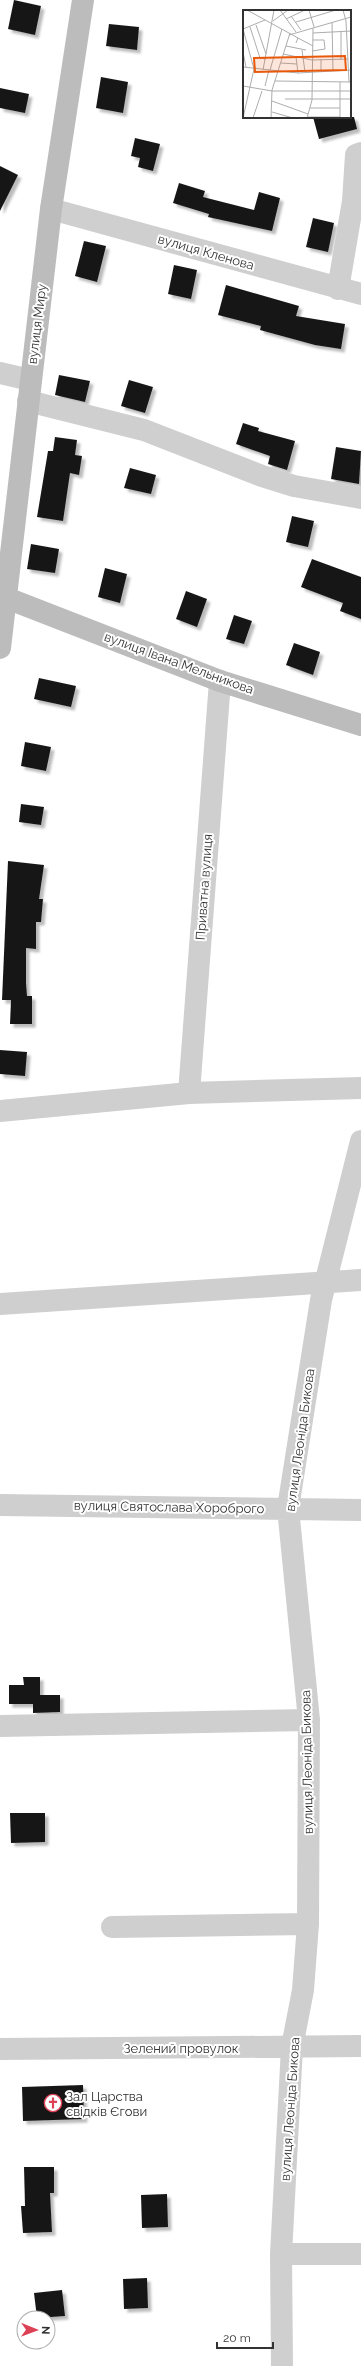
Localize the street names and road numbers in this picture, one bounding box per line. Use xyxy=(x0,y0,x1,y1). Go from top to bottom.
street label: вулиця Кленова xyxy=(156,231,256,273)
street label: вулиця Миру xyxy=(25,283,49,365)
street label: вулиця Івана Мельникова xyxy=(102,629,256,697)
street label: Приватна вулиця xyxy=(193,833,215,941)
street label: вулиця Леоніда Бикова xyxy=(283,1368,317,1512)
street label: вулиця Святослава Хороброго xyxy=(74,1498,265,1516)
street label: вулиця Леоніда Бикова xyxy=(298,1690,316,1834)
street label: вулиця Леоніда Бикова xyxy=(277,2037,303,2181)
street label: Зелений провулок xyxy=(123,2041,239,2056)

